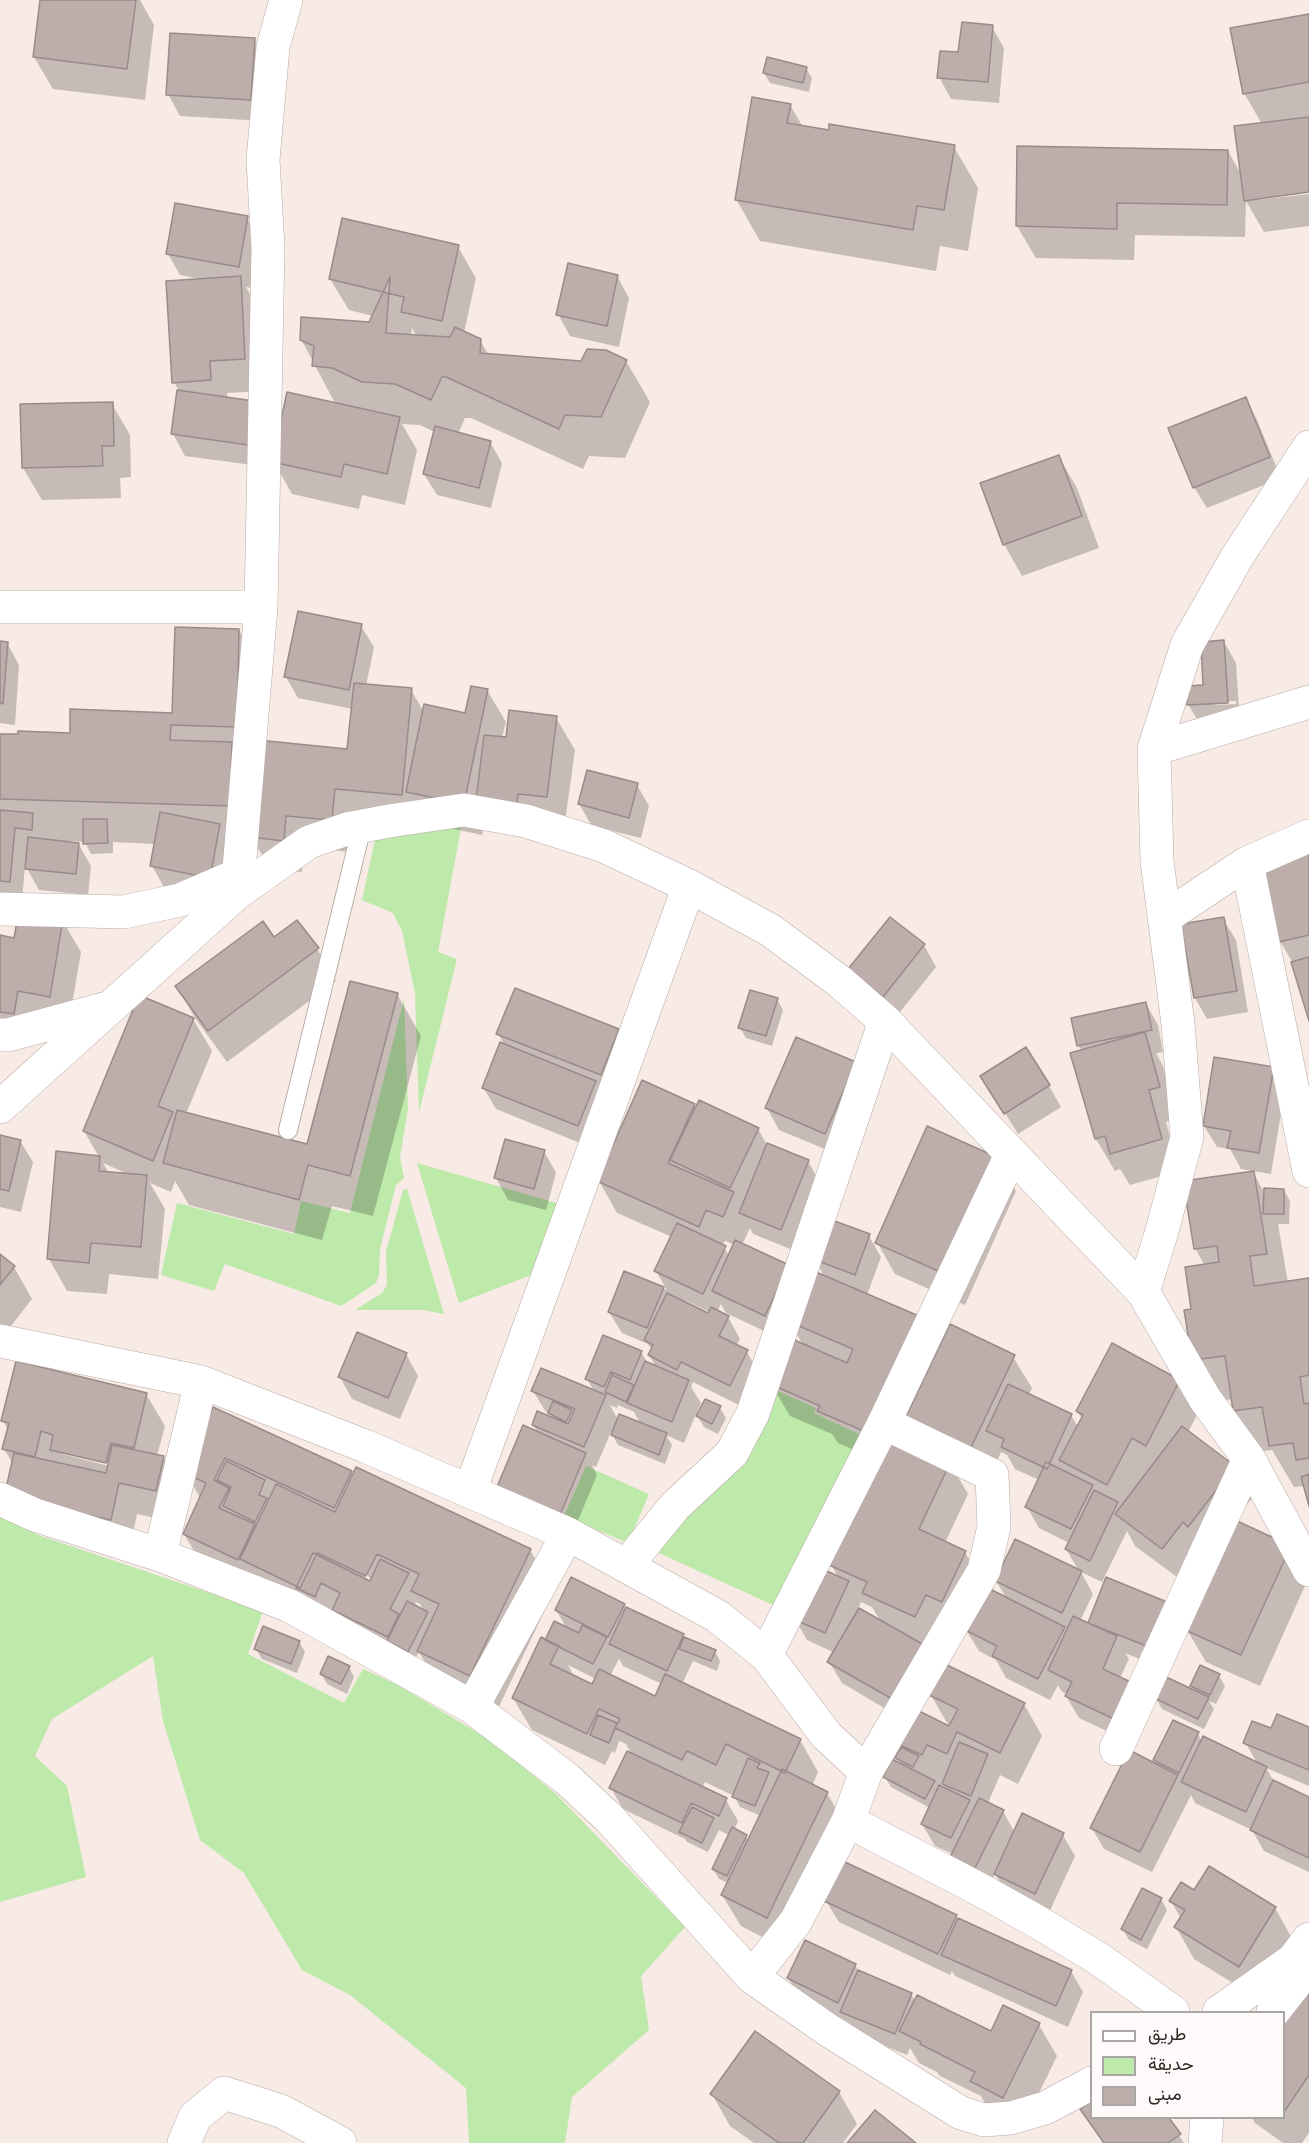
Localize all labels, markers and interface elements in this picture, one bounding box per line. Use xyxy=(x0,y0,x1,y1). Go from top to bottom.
legend xyxy=(1090,2011,1285,2119)
text: طريق xyxy=(1148,2022,1186,2044)
text: حديقة xyxy=(1148,2052,1194,2074)
text: مبنى xyxy=(1148,2082,1182,2104)

